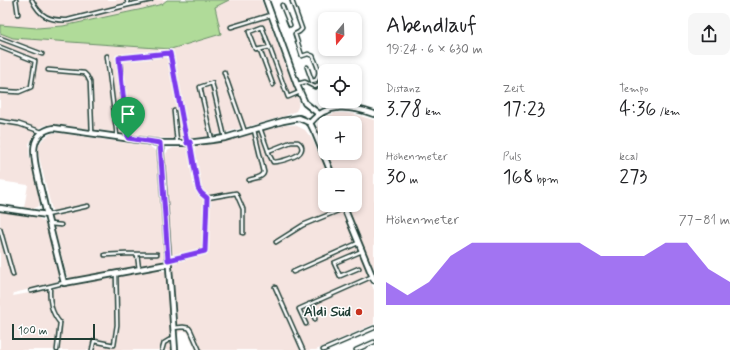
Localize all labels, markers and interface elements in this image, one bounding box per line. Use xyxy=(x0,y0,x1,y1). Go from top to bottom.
north arrow xyxy=(318,12,362,56)
map controls xyxy=(318,12,362,212)
text: Abendlauf xyxy=(386,12,477,40)
button: share xyxy=(688,13,730,55)
text: 19:24 · 6 × 630 m xyxy=(386,41,483,58)
button: locate xyxy=(318,64,362,108)
text: Distanz xyxy=(386,82,421,96)
text: Zeit xyxy=(503,82,525,96)
text: Tempo xyxy=(619,82,648,96)
text: 3.78 xyxy=(386,96,422,123)
text: 17:23 xyxy=(503,96,545,123)
text: 4:36 xyxy=(619,96,656,123)
pin xyxy=(111,97,145,138)
icon: arrive xyxy=(117,103,139,125)
text: km xyxy=(422,105,441,119)
text: /km xyxy=(656,105,680,119)
button: + xyxy=(318,116,362,160)
text: Höhenmeter xyxy=(386,150,448,164)
text: Puls xyxy=(503,150,521,164)
text: kcal xyxy=(619,150,638,164)
text: 30 xyxy=(386,164,406,191)
text: 168 xyxy=(503,164,533,191)
text: 273 xyxy=(619,164,647,191)
button: − xyxy=(318,168,362,212)
text: m xyxy=(406,173,418,187)
text: bpm xyxy=(533,173,559,187)
text: Höhenmeter xyxy=(386,212,459,229)
text: 77–81 m xyxy=(679,212,730,229)
place label: Aldi Süd xyxy=(304,303,351,321)
marker: Aldi Süd xyxy=(354,307,364,317)
scale bar xyxy=(12,322,95,341)
text: 100 m xyxy=(18,324,48,338)

